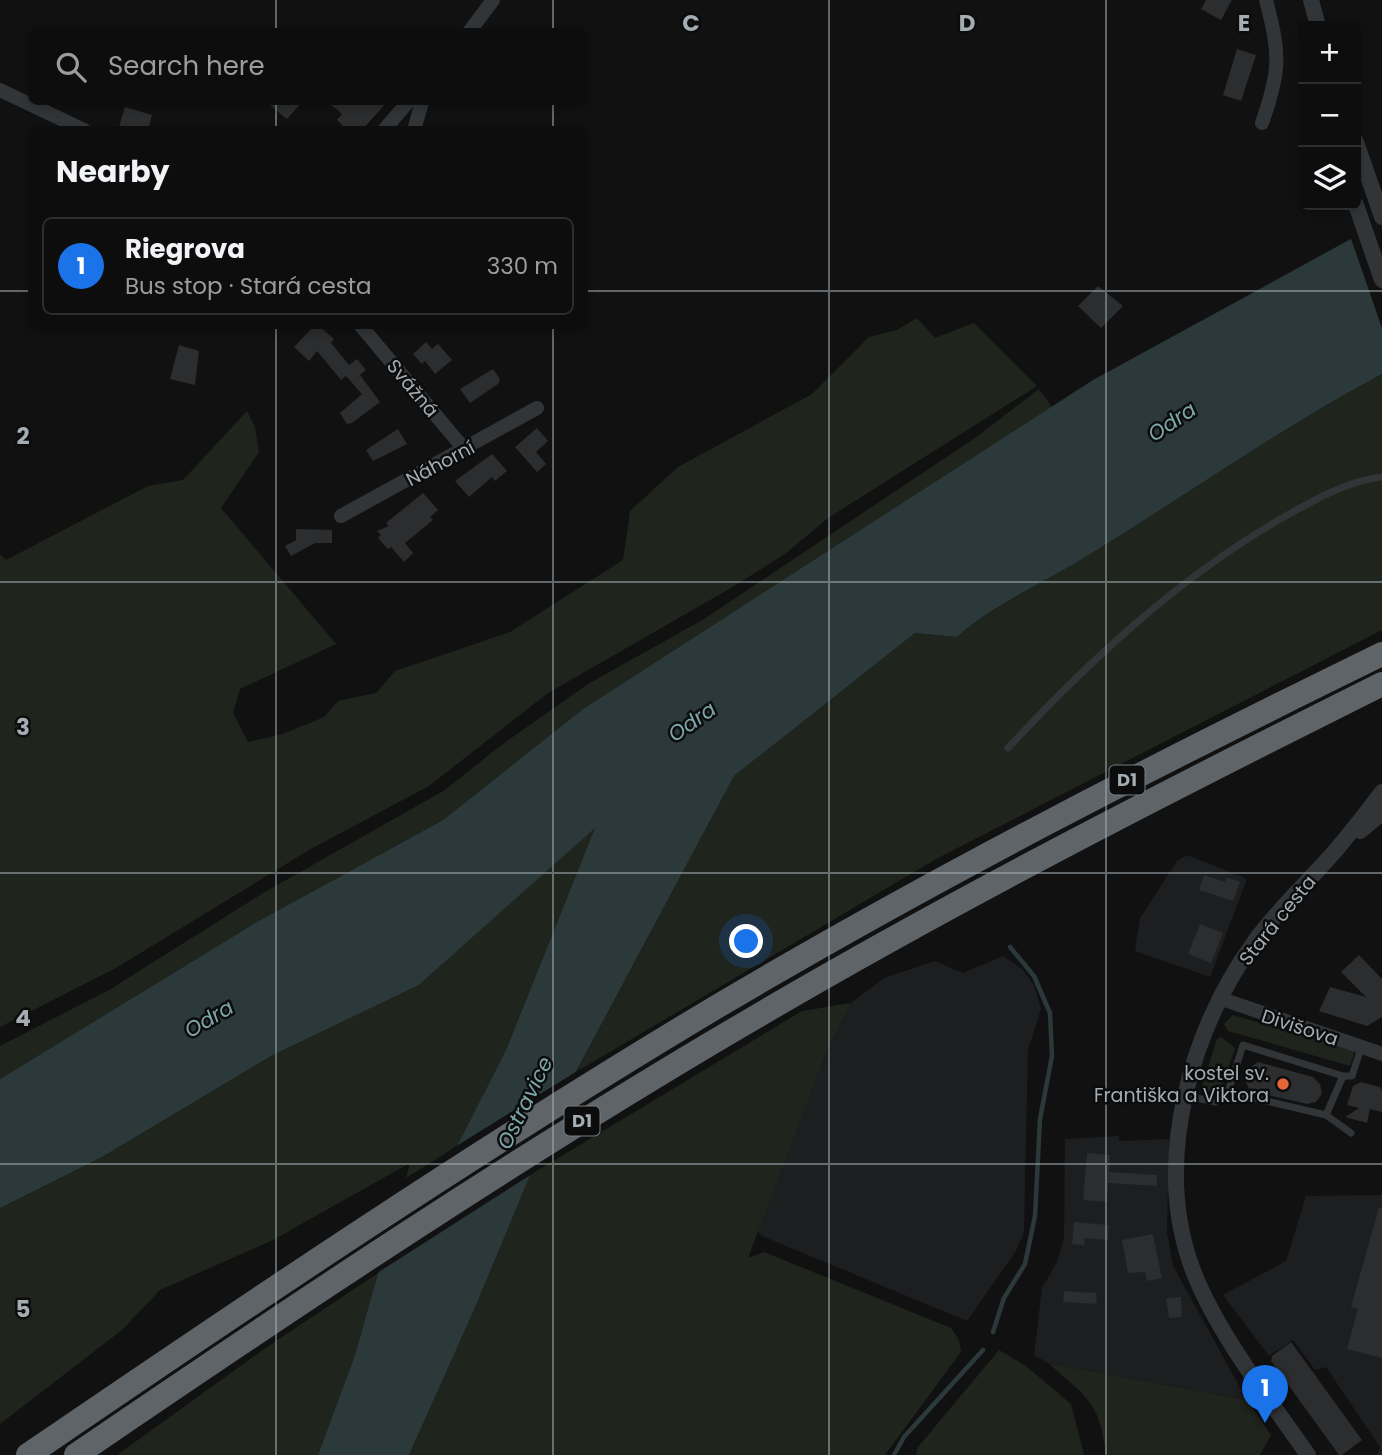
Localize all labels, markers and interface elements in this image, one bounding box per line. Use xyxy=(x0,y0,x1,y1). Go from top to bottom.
text: C xyxy=(682,7,700,39)
text: D xyxy=(959,7,975,39)
text: E xyxy=(1238,7,1250,39)
map controls xyxy=(1298,21,1361,210)
button: + xyxy=(1298,21,1361,84)
search box xyxy=(28,28,588,105)
icon: search xyxy=(52,48,90,86)
text: Search here xyxy=(108,48,265,84)
button: − xyxy=(1298,84,1361,147)
button: layers xyxy=(1298,147,1361,210)
text: Nearby xyxy=(56,150,170,193)
text: Riegrova xyxy=(125,231,245,267)
text: 1 xyxy=(77,250,85,282)
text: 330 m xyxy=(487,250,558,282)
text: Bus stop · Stará cesta xyxy=(125,270,372,302)
street label: Svážná xyxy=(380,353,445,423)
water label: Odra xyxy=(1142,395,1202,448)
text: 2 xyxy=(16,420,30,452)
street label: Náhorní xyxy=(401,434,480,493)
water label: Odra xyxy=(662,695,722,749)
text: 3 xyxy=(16,711,30,743)
road number: D1 xyxy=(1110,766,1144,794)
street label: Stará cesta xyxy=(1233,869,1322,971)
your location xyxy=(729,924,763,958)
water label: Odra xyxy=(179,993,239,1045)
text: 4 xyxy=(15,1002,31,1034)
street label: Divišova xyxy=(1258,1002,1342,1053)
water label: Ostravice xyxy=(490,1052,559,1154)
place label: kostel sv. Františka a Viktora xyxy=(1094,1060,1269,1109)
marker: kostel sv. Františka a Viktora xyxy=(1275,1076,1291,1092)
road number: D1 xyxy=(564,1106,600,1136)
text: 5 xyxy=(16,1293,30,1325)
pin: 1 xyxy=(1242,1365,1288,1423)

